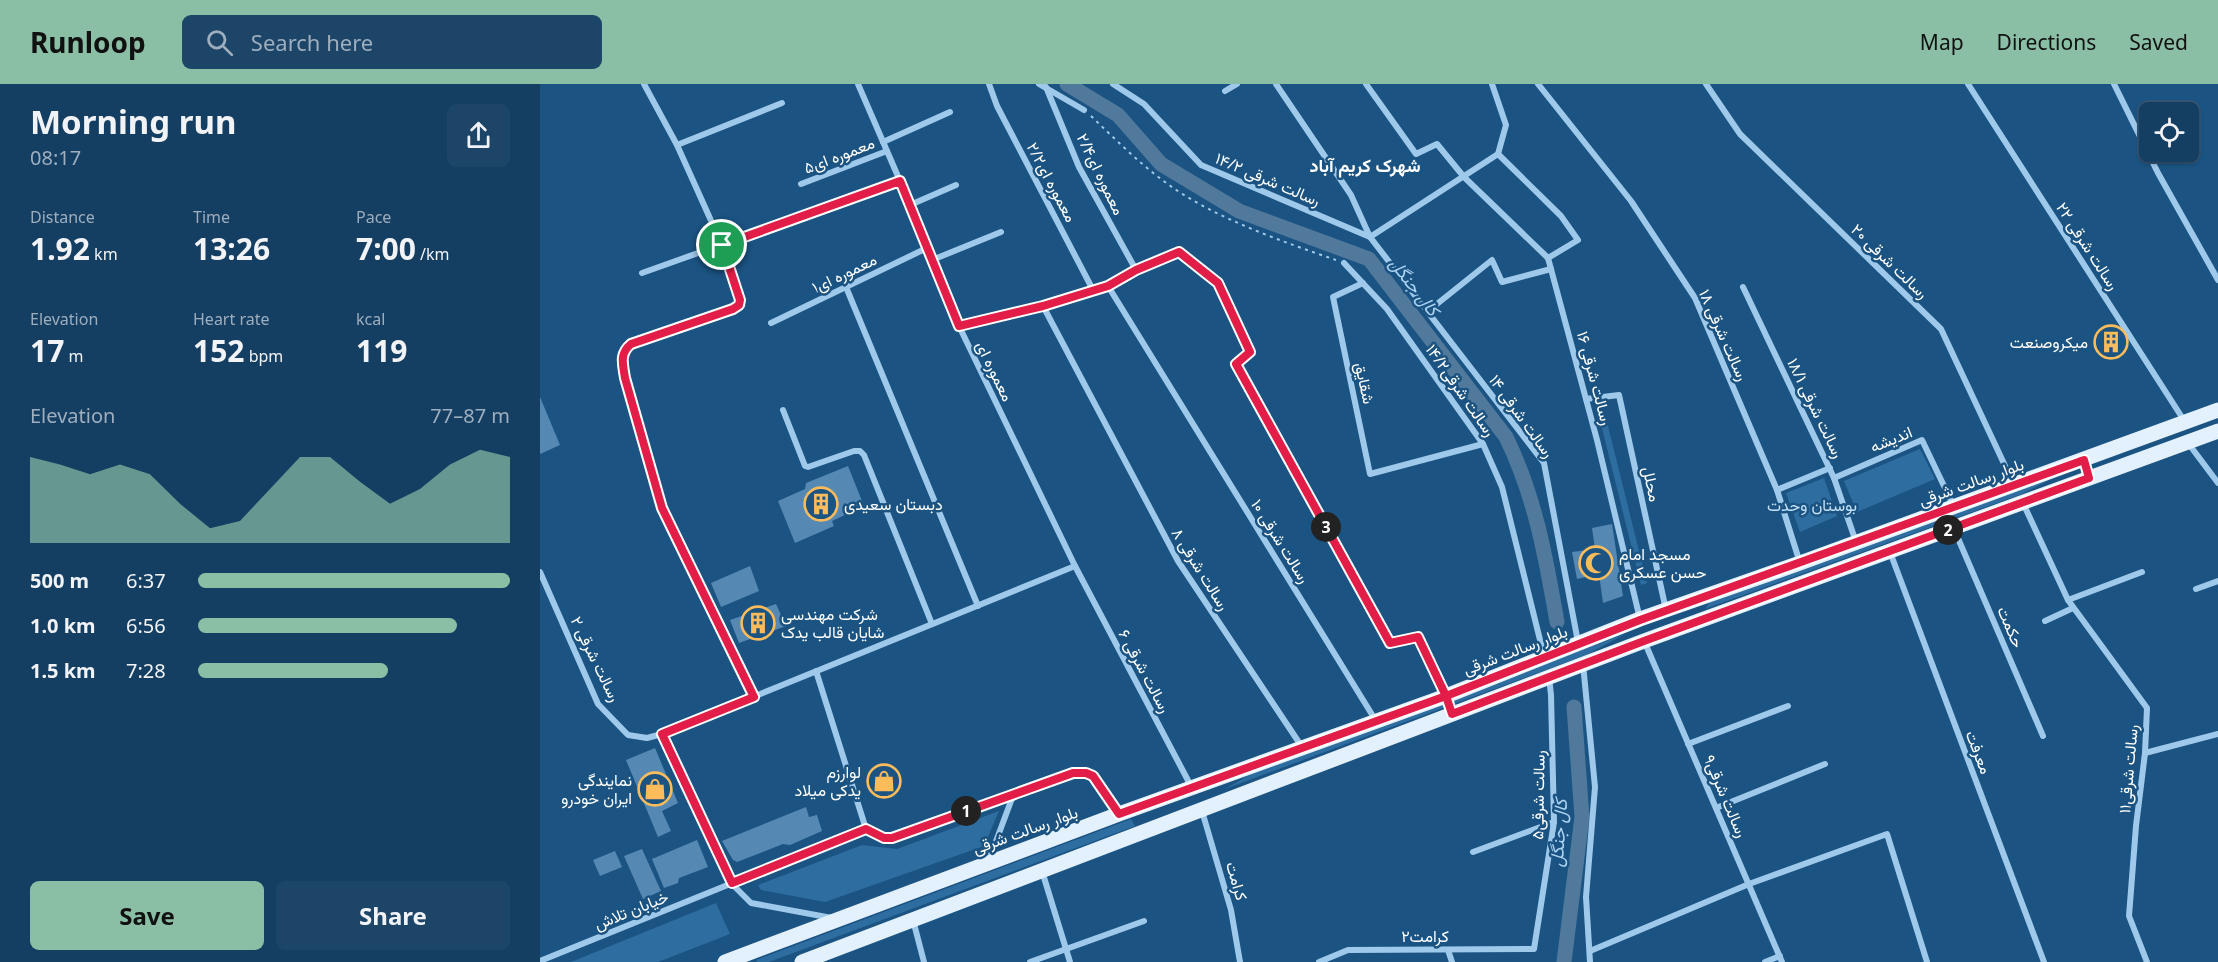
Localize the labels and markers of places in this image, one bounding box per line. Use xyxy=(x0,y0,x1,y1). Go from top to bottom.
pin xyxy=(696,219,747,270)
building icon: میکروصنعت xyxy=(2093,324,2129,360)
place label: میکروصنعت xyxy=(2010,331,2088,353)
building icon: دبستان سعیدی xyxy=(803,486,839,522)
place label: دبستان سعیدی xyxy=(844,493,943,515)
pin: 3 xyxy=(1311,512,1341,542)
pin: 2 xyxy=(1933,515,1963,545)
place label: مسجد امام حسن عسکری xyxy=(1619,543,1707,583)
mosque icon: مسجد امام حسن عسکری xyxy=(1578,545,1614,581)
place label: شرکت مهندسی شایان قالب یدک xyxy=(781,603,884,643)
building icon: شرکت مهندسی شایان قالب یدک xyxy=(740,605,776,641)
place label: لوارزم یدکی میلاد xyxy=(794,761,861,801)
shop icon: لوارزم یدکی میلاد xyxy=(866,763,902,799)
place label: نمایندگی ایران خودرو xyxy=(561,769,632,809)
shop icon: نمایندگی ایران خودرو xyxy=(637,771,673,807)
pin: 1 xyxy=(951,796,981,826)

